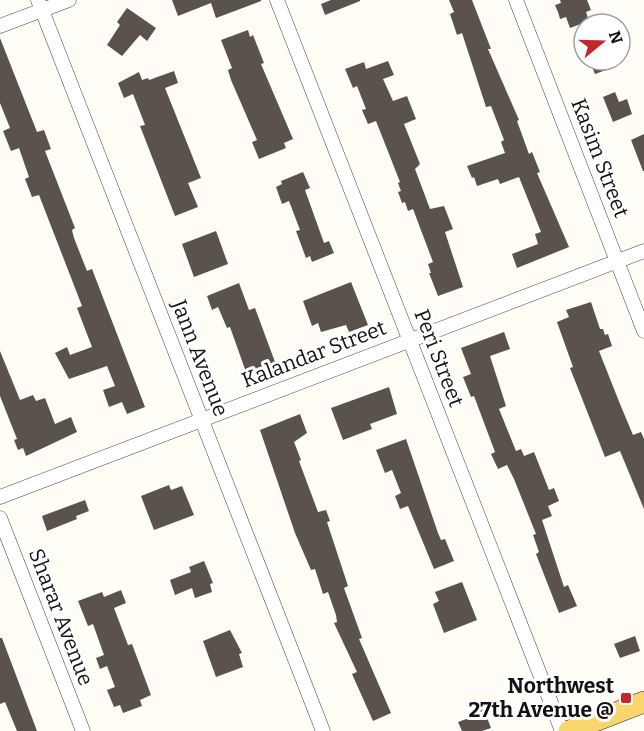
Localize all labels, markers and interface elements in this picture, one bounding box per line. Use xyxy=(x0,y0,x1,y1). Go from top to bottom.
north arrow xyxy=(572,12,632,72)
text: N xyxy=(605,28,627,46)
street label: Kasim Street xyxy=(565,95,635,222)
street label: Jann Avenue xyxy=(166,295,234,420)
street label: Peri Street xyxy=(409,306,470,411)
street label: Kalandar Street xyxy=(238,314,390,393)
street label: Sharar Avenue xyxy=(23,545,99,689)
place label: Northwest 27th Avenue @ xyxy=(469,673,615,723)
marker: Northwest 27th Avenue @ xyxy=(619,691,633,705)

